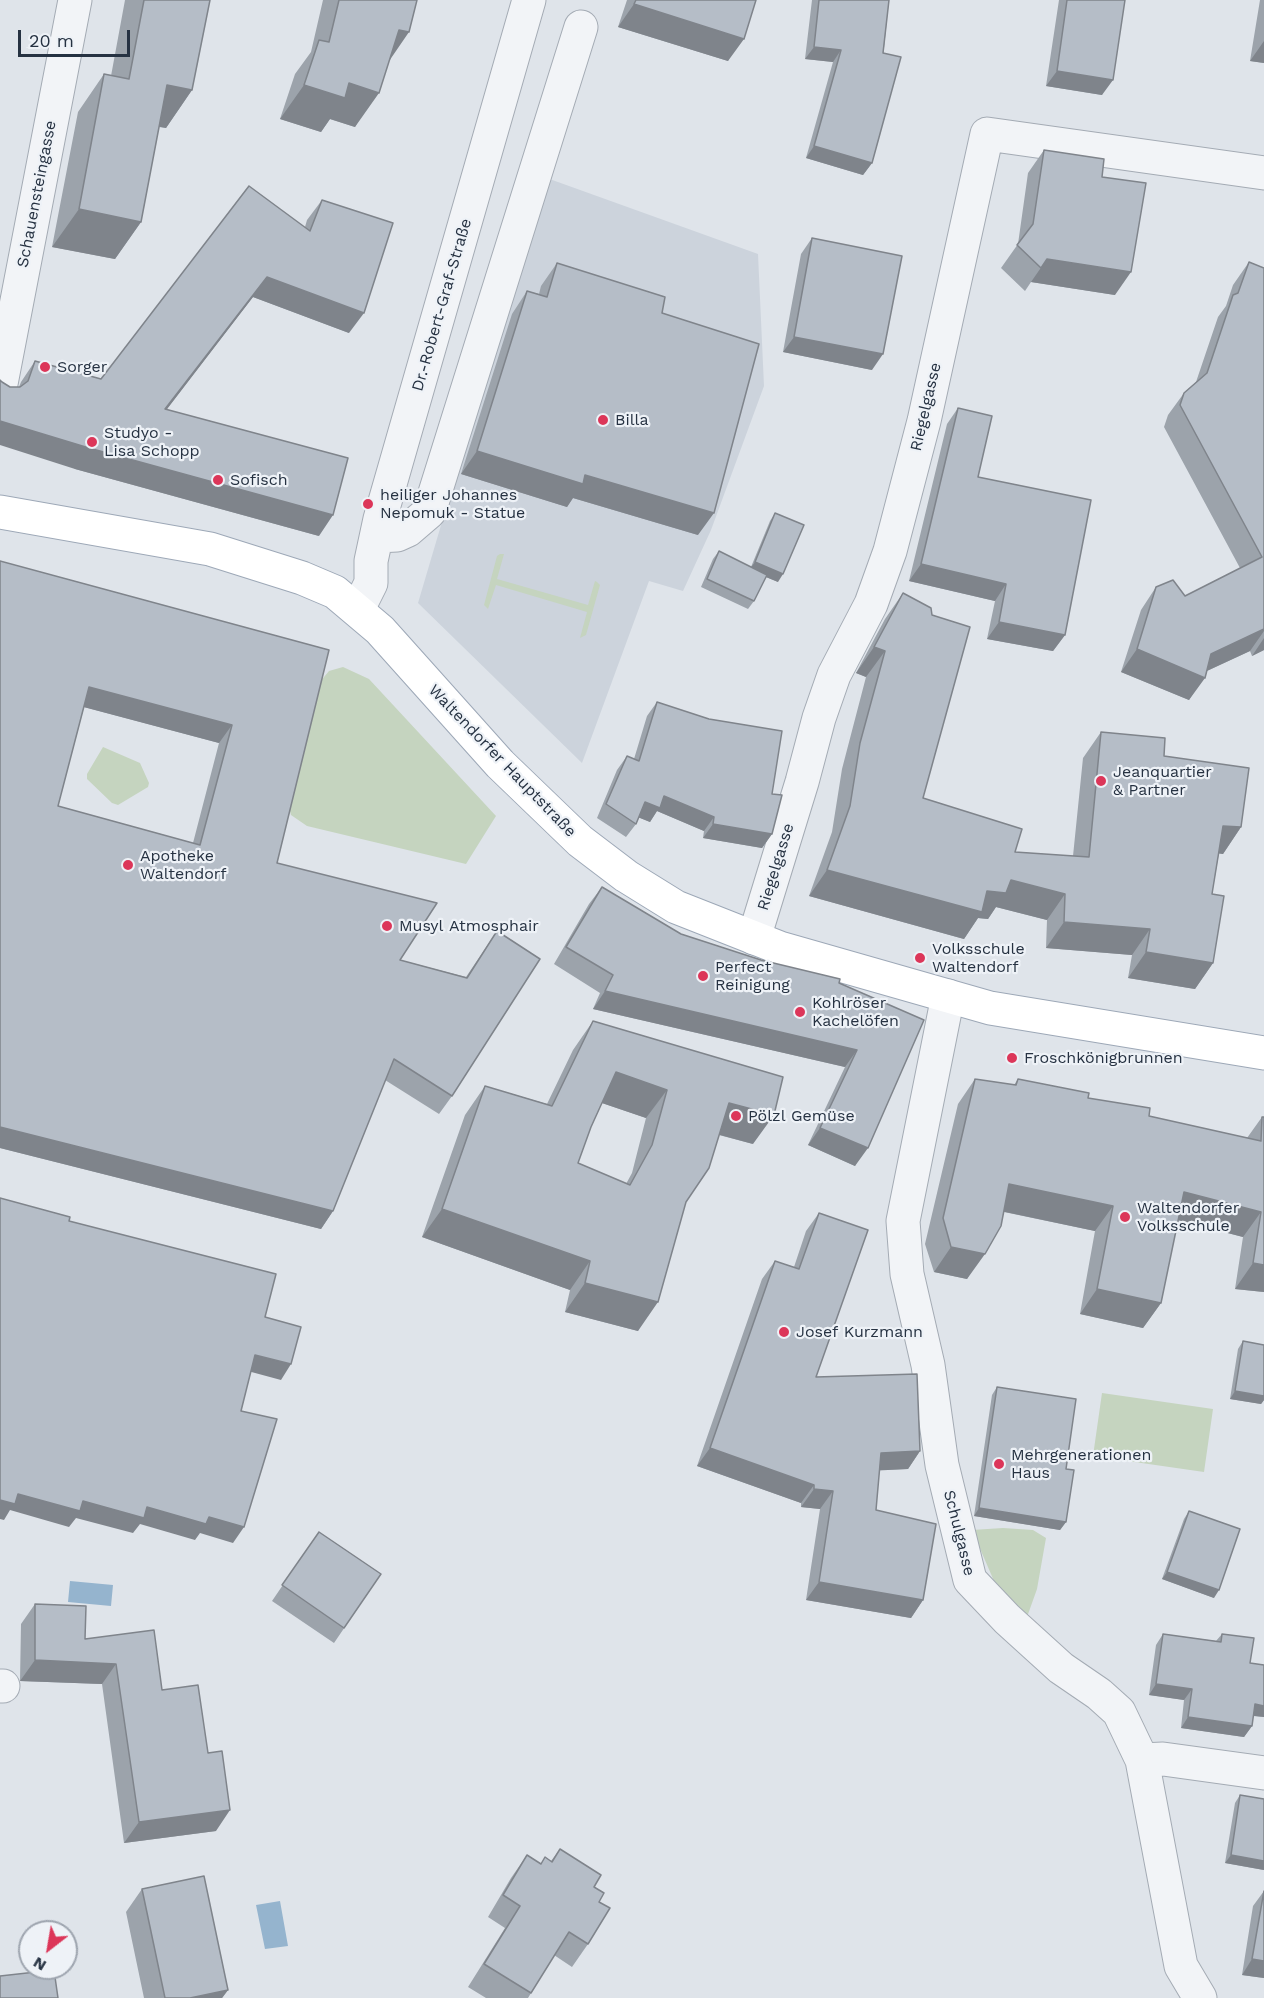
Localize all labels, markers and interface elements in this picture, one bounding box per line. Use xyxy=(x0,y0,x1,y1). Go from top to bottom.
scale bar xyxy=(21,18,134,56)
text: 20 m xyxy=(29,30,74,51)
street label: Schauensteingasse xyxy=(13,119,61,269)
street label: Dr.-Robert-Graf-Straße xyxy=(408,216,476,394)
place label: Sorger xyxy=(57,357,107,377)
marker: Sorger xyxy=(38,360,52,374)
street label: Riegelgasse xyxy=(906,361,946,453)
place label: Billa xyxy=(615,410,649,430)
marker: Billa xyxy=(596,413,610,427)
place label: Studyo - Lisa Schopp xyxy=(104,423,200,461)
marker: Studyo - Lisa Schopp xyxy=(85,435,99,449)
place label: Sofisch xyxy=(230,470,288,490)
marker: Sofisch xyxy=(211,473,225,487)
place label: heiliger Johannes Nepomuk - Statue xyxy=(380,485,525,523)
marker: heiliger Johannes Nepomuk - Statue xyxy=(361,497,375,511)
street label: Waltendorfer Hauptstraße xyxy=(424,681,580,841)
place label: Jeanquartier & Partner xyxy=(1113,762,1212,800)
marker: Jeanquartier & Partner xyxy=(1094,774,1108,788)
street label: Riegelgasse xyxy=(754,821,798,913)
place label: Apotheke Waltendorf xyxy=(140,846,227,884)
marker: Apotheke Waltendorf xyxy=(121,858,135,872)
place label: Musyl Atmosphair xyxy=(399,916,539,936)
marker: Musyl Atmosphair xyxy=(380,919,394,933)
place label: Volksschule Waltendorf xyxy=(932,939,1025,977)
marker: Volksschule Waltendorf xyxy=(913,951,927,965)
place label: Perfect Reinigung xyxy=(715,957,790,995)
marker: Perfect Reinigung xyxy=(696,969,710,983)
place label: Kohlröser Kachelöfen xyxy=(812,993,899,1031)
marker: Kohlröser Kachelöfen xyxy=(793,1005,807,1019)
place label: Froschkönigbrunnen xyxy=(1024,1048,1183,1068)
marker: Froschkönigbrunnen xyxy=(1005,1051,1019,1065)
place label: Pölzl Gemüse xyxy=(748,1106,855,1126)
marker: Pölzl Gemüse xyxy=(729,1109,743,1123)
place label: Waltendorfer Volksschule xyxy=(1137,1198,1239,1236)
marker: Waltendorfer Volksschule xyxy=(1118,1210,1132,1224)
place label: Josef Kurzmann xyxy=(796,1322,923,1342)
marker: Josef Kurzmann xyxy=(777,1325,791,1339)
place label: Mehrgenerationen Haus xyxy=(1011,1445,1151,1483)
marker: Mehrgenerationen Haus xyxy=(992,1457,1006,1471)
street label: Schulgasse xyxy=(939,1488,979,1578)
north arrow xyxy=(18,1920,78,1980)
text: N xyxy=(30,1953,49,1975)

